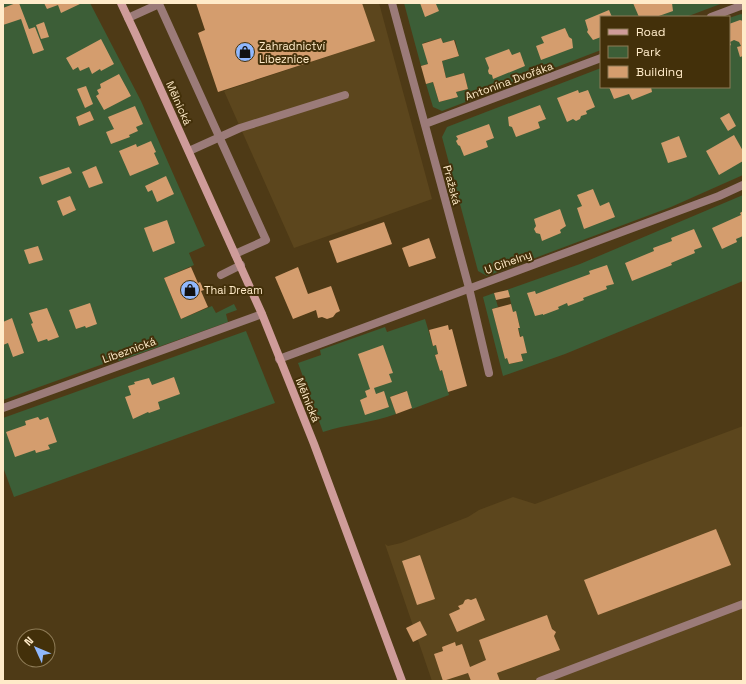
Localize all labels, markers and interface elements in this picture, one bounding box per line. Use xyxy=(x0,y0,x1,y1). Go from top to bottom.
legend xyxy=(600,16,730,88)
text: Road xyxy=(636,24,665,40)
place label: Zahradnictví Líbeznice xyxy=(259,39,325,66)
shop icon: Zahradnictví Líbeznice xyxy=(234,41,256,63)
text: Park xyxy=(636,44,661,60)
street label: Antonína Dvořáka xyxy=(463,58,556,103)
text: Building xyxy=(636,64,683,80)
street label: Mělnická xyxy=(163,79,195,128)
street label: Pražská xyxy=(440,164,464,207)
street label: U Cihelny xyxy=(482,247,534,277)
shop icon: Thai Dream xyxy=(179,279,201,301)
place label: Thai Dream xyxy=(204,283,263,297)
street label: Líbeznická xyxy=(100,334,158,366)
street label: Mělnická xyxy=(293,376,324,425)
north arrow xyxy=(16,628,56,668)
text: N xyxy=(21,634,36,649)

